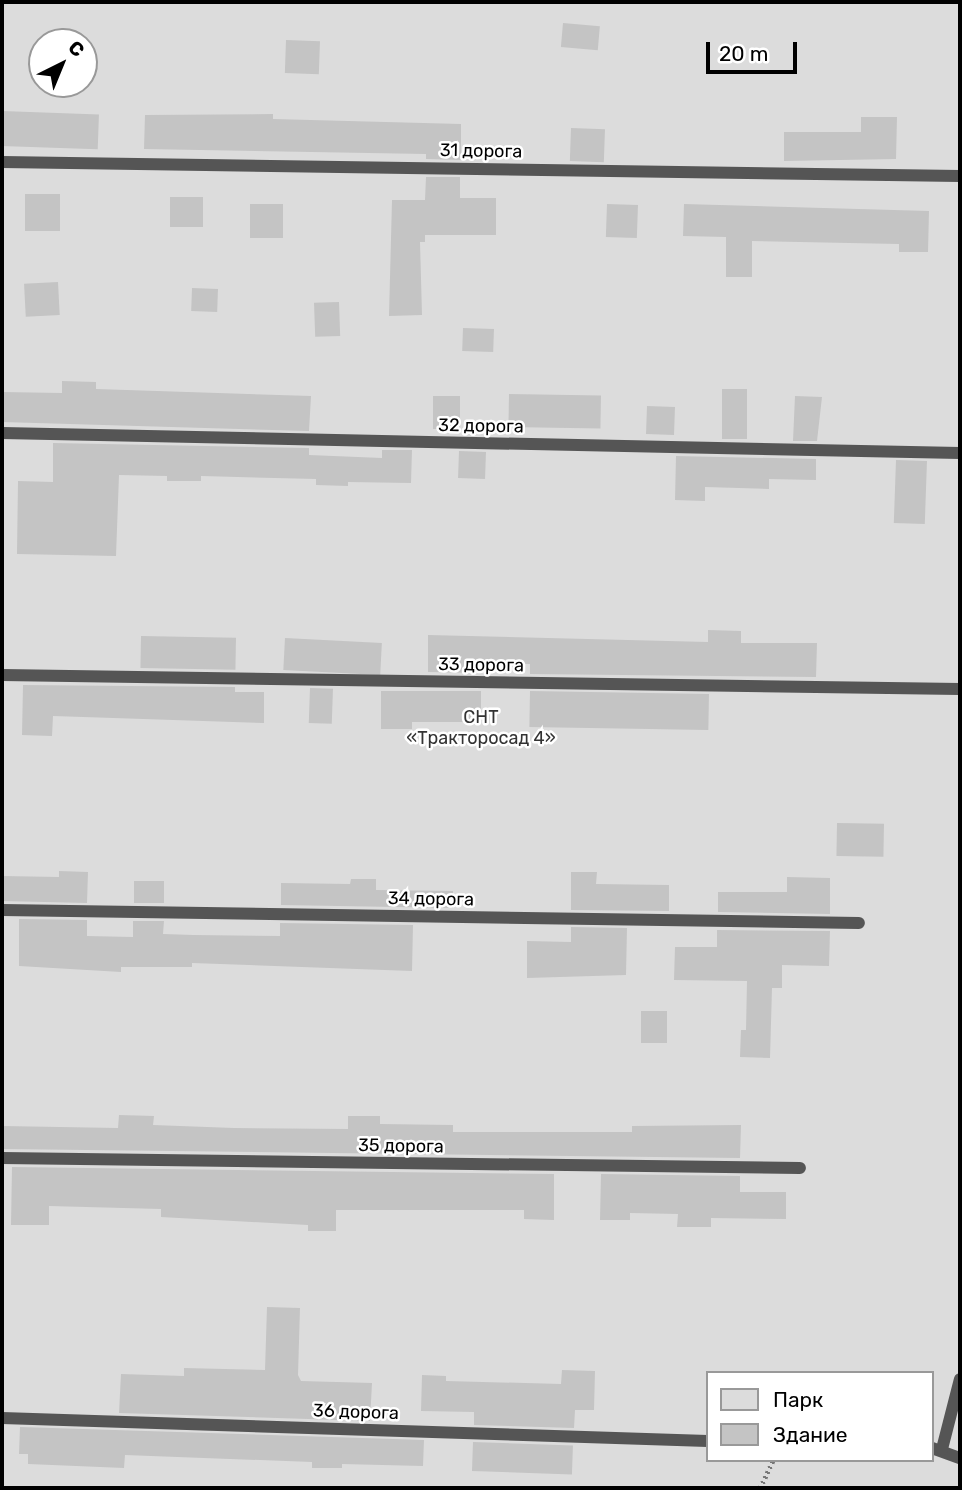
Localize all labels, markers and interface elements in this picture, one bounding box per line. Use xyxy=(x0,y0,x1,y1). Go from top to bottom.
north arrow xyxy=(28,28,98,98)
scale bar xyxy=(710,28,801,72)
text: С xyxy=(64,36,89,62)
text: 20 m xyxy=(719,41,768,66)
street label: 31 дорога xyxy=(440,139,522,163)
street label: 32 дорога xyxy=(438,414,524,438)
street label: 33 дорога xyxy=(438,653,524,677)
park label: СНТ «Тракторосад 4» xyxy=(406,707,556,750)
street label: 34 дорога xyxy=(388,887,474,911)
street label: 35 дорога xyxy=(358,1134,444,1158)
legend xyxy=(706,1371,934,1462)
text: Парк xyxy=(773,1387,823,1412)
street label: 36 дорога xyxy=(313,1400,399,1424)
text: Здание xyxy=(773,1422,848,1447)

